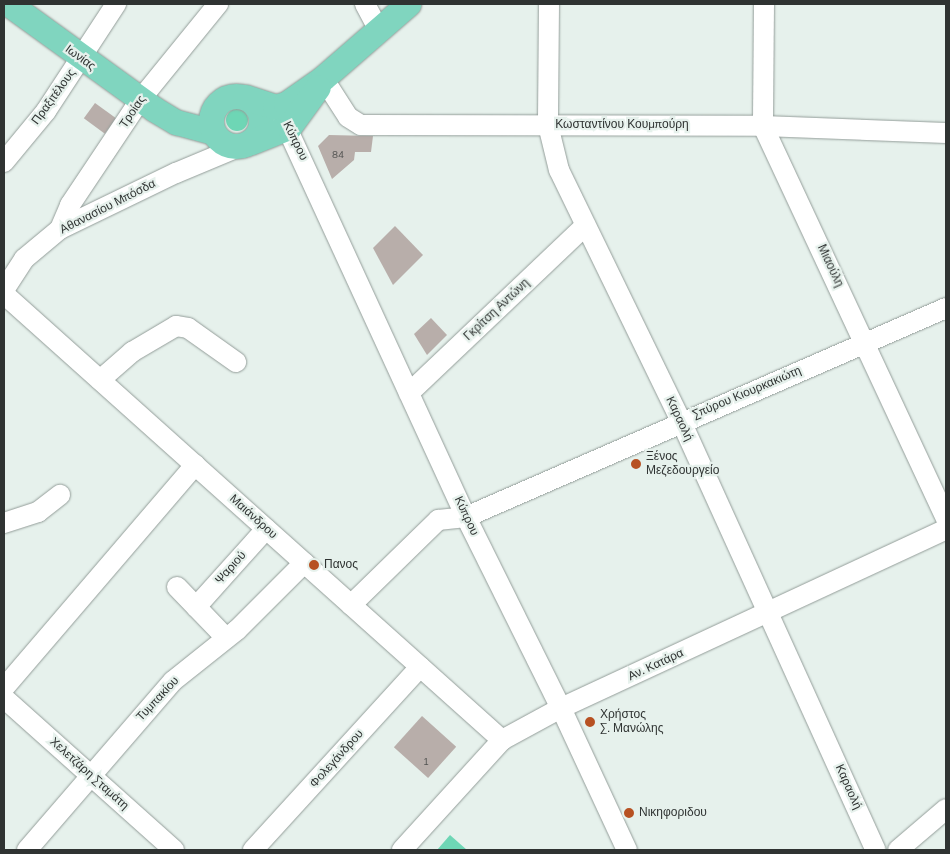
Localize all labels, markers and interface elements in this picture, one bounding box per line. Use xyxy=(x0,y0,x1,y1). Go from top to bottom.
street label: Ιωνίας xyxy=(62,42,98,74)
street label: Πραξιτέλους xyxy=(29,66,79,128)
street label: Τροίας xyxy=(117,93,149,131)
street label: Κωσταντίνου Κουμπούρη xyxy=(555,118,689,132)
street label: Κύπρου xyxy=(279,119,311,163)
house number: 84 xyxy=(332,150,344,162)
street label: Αθανασίου Μπόσδα xyxy=(58,177,158,237)
street label: Μιαούλη xyxy=(814,242,846,290)
street label: Γκρίτση Αντώνη xyxy=(461,276,533,344)
street label: Σπύρου Κιουρκακιώτη xyxy=(690,364,804,422)
street label: Καραολή xyxy=(662,394,696,444)
place label: Ξένος Μεζεδουργείο xyxy=(646,450,719,478)
marker: Ξένος Μεζεδουργείο xyxy=(630,458,642,470)
street label: Μαιάνδρου xyxy=(226,492,280,542)
street label: Κύπρου xyxy=(451,494,481,538)
street label: Ψαριού xyxy=(213,549,249,587)
place label: Πανος xyxy=(324,558,358,572)
marker: Πανος xyxy=(308,559,320,571)
street label: Αν. Κατάρα xyxy=(626,646,686,684)
street label: Τυμπακίου xyxy=(134,674,182,724)
place label: Χρήστος Σ. Μανώλης xyxy=(600,708,664,736)
marker: Χρήστος Σ. Μανώλης xyxy=(584,716,596,728)
street label: Φολεγάνδρου xyxy=(307,727,367,791)
street label: Χελετζάρη Σταμάτη xyxy=(47,735,131,813)
house number: 1 xyxy=(423,757,429,769)
street label: Καραολή xyxy=(832,762,864,812)
place label: Νικηφοριδου xyxy=(639,806,707,820)
marker: Νικηφοριδου xyxy=(623,807,635,819)

